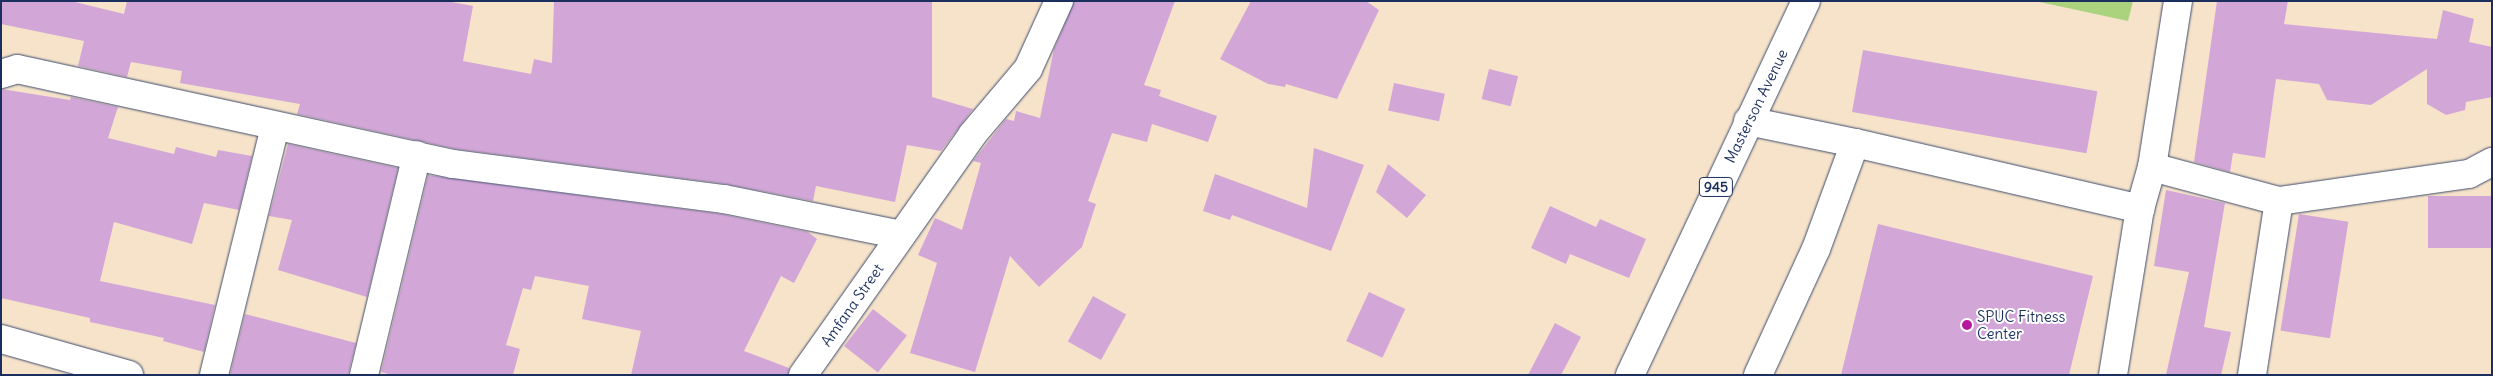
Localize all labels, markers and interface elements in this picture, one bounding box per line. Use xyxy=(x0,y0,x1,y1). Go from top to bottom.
street label: Masterson Avenue xyxy=(1721,46,1791,166)
road number: 945 xyxy=(1698,176,1734,198)
street label: Amfana Street xyxy=(817,260,887,350)
place label: SPUC Fitness Center xyxy=(1977,307,2065,342)
marker: SPUC Fitness Center xyxy=(1961,319,1973,331)

